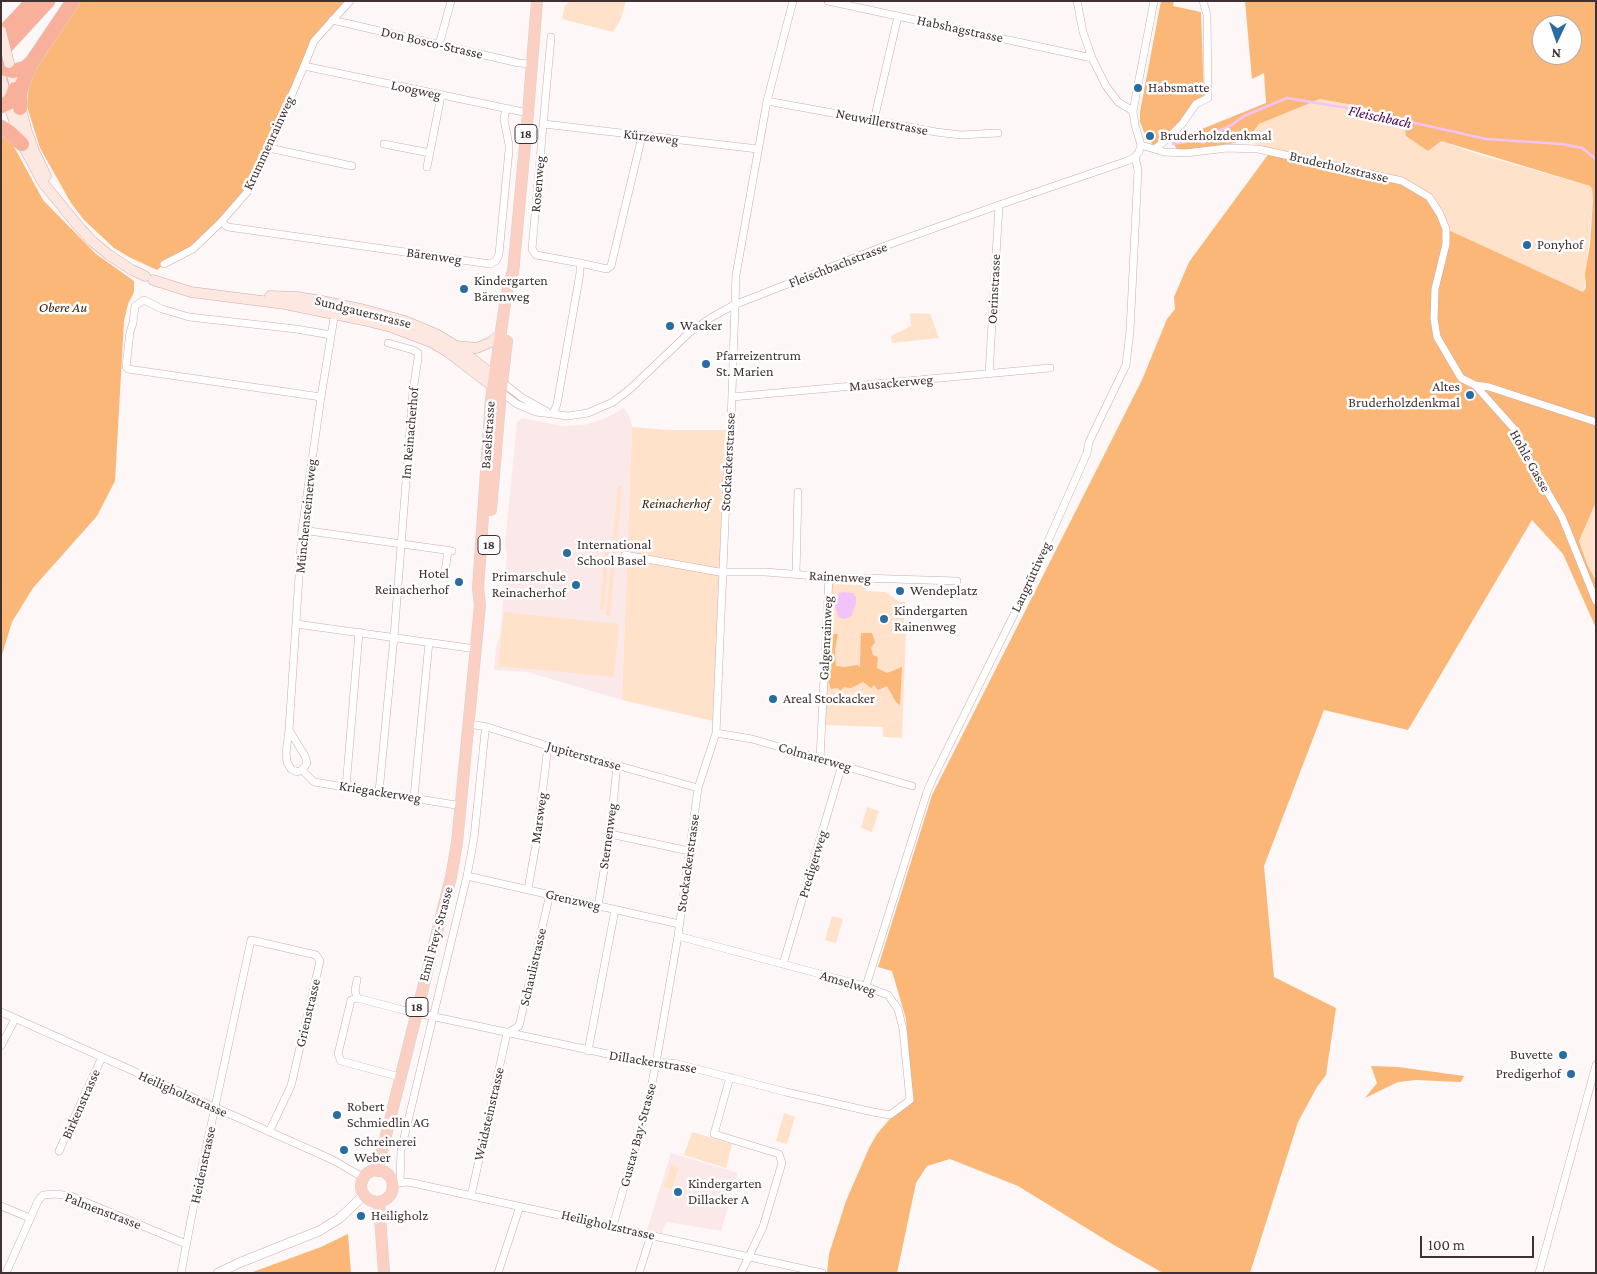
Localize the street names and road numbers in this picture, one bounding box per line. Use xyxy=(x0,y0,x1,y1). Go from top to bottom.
street label: Habshagstrasse xyxy=(915,12,1005,46)
street label: Don Bosco-Strasse xyxy=(379,23,485,63)
street label: Loogweg xyxy=(389,77,443,103)
street label: Krummenrainweg xyxy=(240,93,298,193)
street label: Neuwillerstrasse xyxy=(834,105,930,139)
road number: 18 xyxy=(515,125,537,144)
street label: Kürzeweg xyxy=(623,125,679,149)
street label: Bruderholzstrasse xyxy=(1288,147,1390,187)
street label: Rosenweg xyxy=(527,155,549,213)
street label: Fleischbachstrasse xyxy=(786,238,890,292)
street label: Bärenweg xyxy=(405,244,463,268)
street label: Oerinstrasse xyxy=(984,254,1004,324)
street label: Sundgauerstrasse xyxy=(313,292,413,332)
street label: Mausackerweg xyxy=(848,371,934,395)
street label: Im Reinacherhof xyxy=(398,386,422,480)
street label: Baselstrasse xyxy=(477,401,499,469)
street label: Stockackerstrasse xyxy=(717,412,739,512)
street label: Hohle Gasse xyxy=(1506,427,1554,495)
street label: Münchensteinerweg xyxy=(292,458,320,574)
road number: 18 xyxy=(478,536,500,554)
street label: Langrüttiweg xyxy=(1007,539,1055,615)
street label: Rainenweg xyxy=(809,567,871,587)
street label: Galgenrainweg xyxy=(815,595,837,681)
street label: Jupiterstrasse xyxy=(545,737,623,775)
street label: Colmarerweg xyxy=(776,739,854,775)
street label: Kriegackerweg xyxy=(338,777,422,807)
street label: Marsweg xyxy=(527,791,551,845)
street label: Sternenweg xyxy=(595,802,621,870)
street label: Stockackerstrasse xyxy=(673,813,703,913)
street label: Predigerweg xyxy=(795,828,831,900)
street label: Emil Frey-Strasse xyxy=(415,885,457,983)
street label: Grenzweg xyxy=(544,885,602,915)
street label: Schaulistrasse xyxy=(516,926,550,1008)
street label: Amselweg xyxy=(818,967,878,999)
street label: Grienstrasse xyxy=(292,977,324,1049)
road number: 18 xyxy=(406,998,428,1016)
street label: Dillackerstrasse xyxy=(608,1047,698,1077)
street label: Birkenstrasse xyxy=(58,1066,104,1142)
street label: Waidsteinstrasse xyxy=(470,1066,508,1162)
street label: Heiligholzstrasse xyxy=(136,1067,230,1121)
street label: Gustav Bay-Strasse xyxy=(616,1081,660,1189)
street label: Heidenstrasse xyxy=(187,1125,219,1205)
street label: Palmenstrasse xyxy=(62,1189,144,1233)
street label: Heiligholzstrasse xyxy=(560,1206,656,1244)

